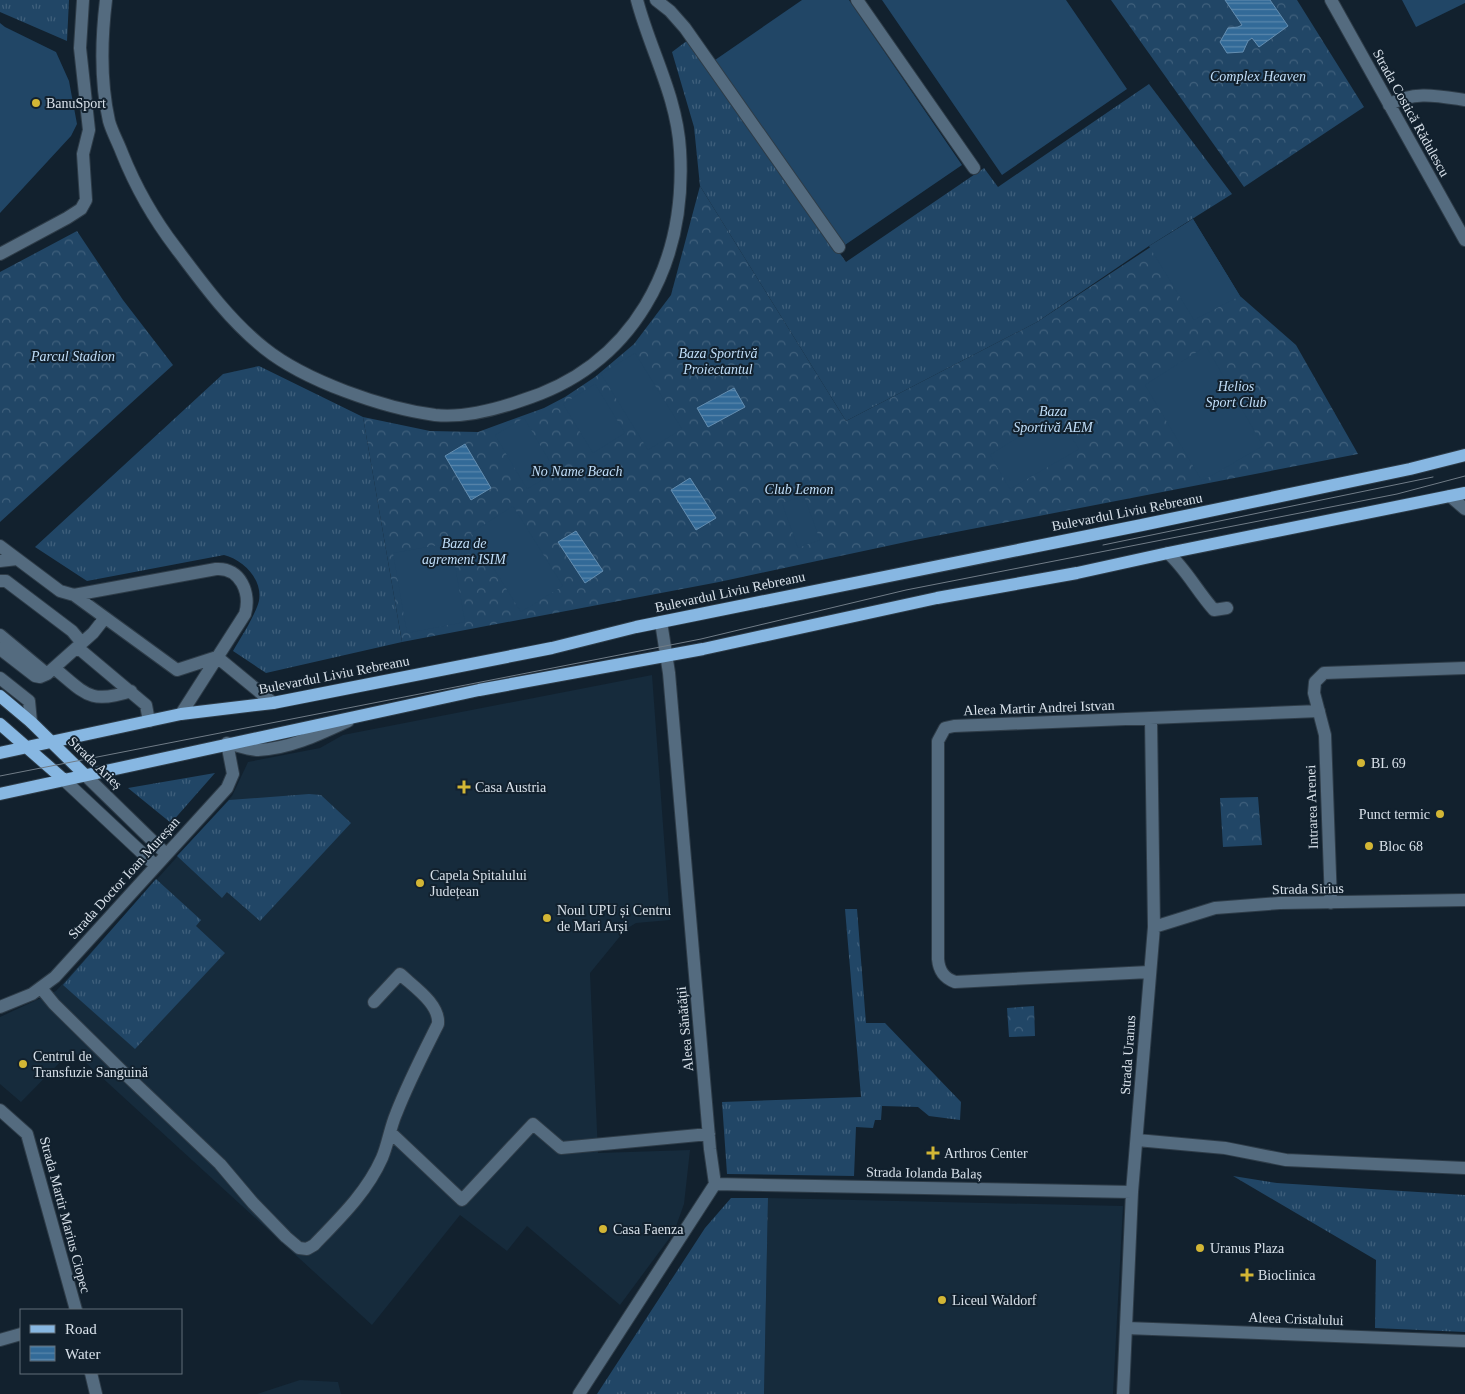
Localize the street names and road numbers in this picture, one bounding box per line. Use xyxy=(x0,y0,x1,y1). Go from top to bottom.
street label: Strada Costică Rădulescu xyxy=(1370,47,1452,179)
street label: Bulevardul Liviu Rebreanu xyxy=(1050,490,1204,534)
street label: Bulevardul Liviu Rebreanu xyxy=(654,569,806,615)
street label: Bulevardul Liviu Rebreanu xyxy=(257,653,411,697)
street label: Aleea Martir Andrei Istvan xyxy=(963,698,1115,718)
street label: Strada Arieș xyxy=(64,734,125,793)
street label: Intrarea Arenei xyxy=(1303,764,1321,849)
street label: Strada Doctor Ioan Mureșan xyxy=(65,814,184,943)
street label: Strada Sirius xyxy=(1272,881,1344,897)
street label: Aleea Sănătății xyxy=(674,986,697,1072)
street label: Strada Uranus xyxy=(1118,1015,1138,1095)
street label: Strada Martir Marius Ciopec xyxy=(37,1135,93,1295)
street label: Strada Iolanda Balaș xyxy=(866,1164,982,1183)
street label: Aleea Cristalului xyxy=(1248,1310,1344,1328)

